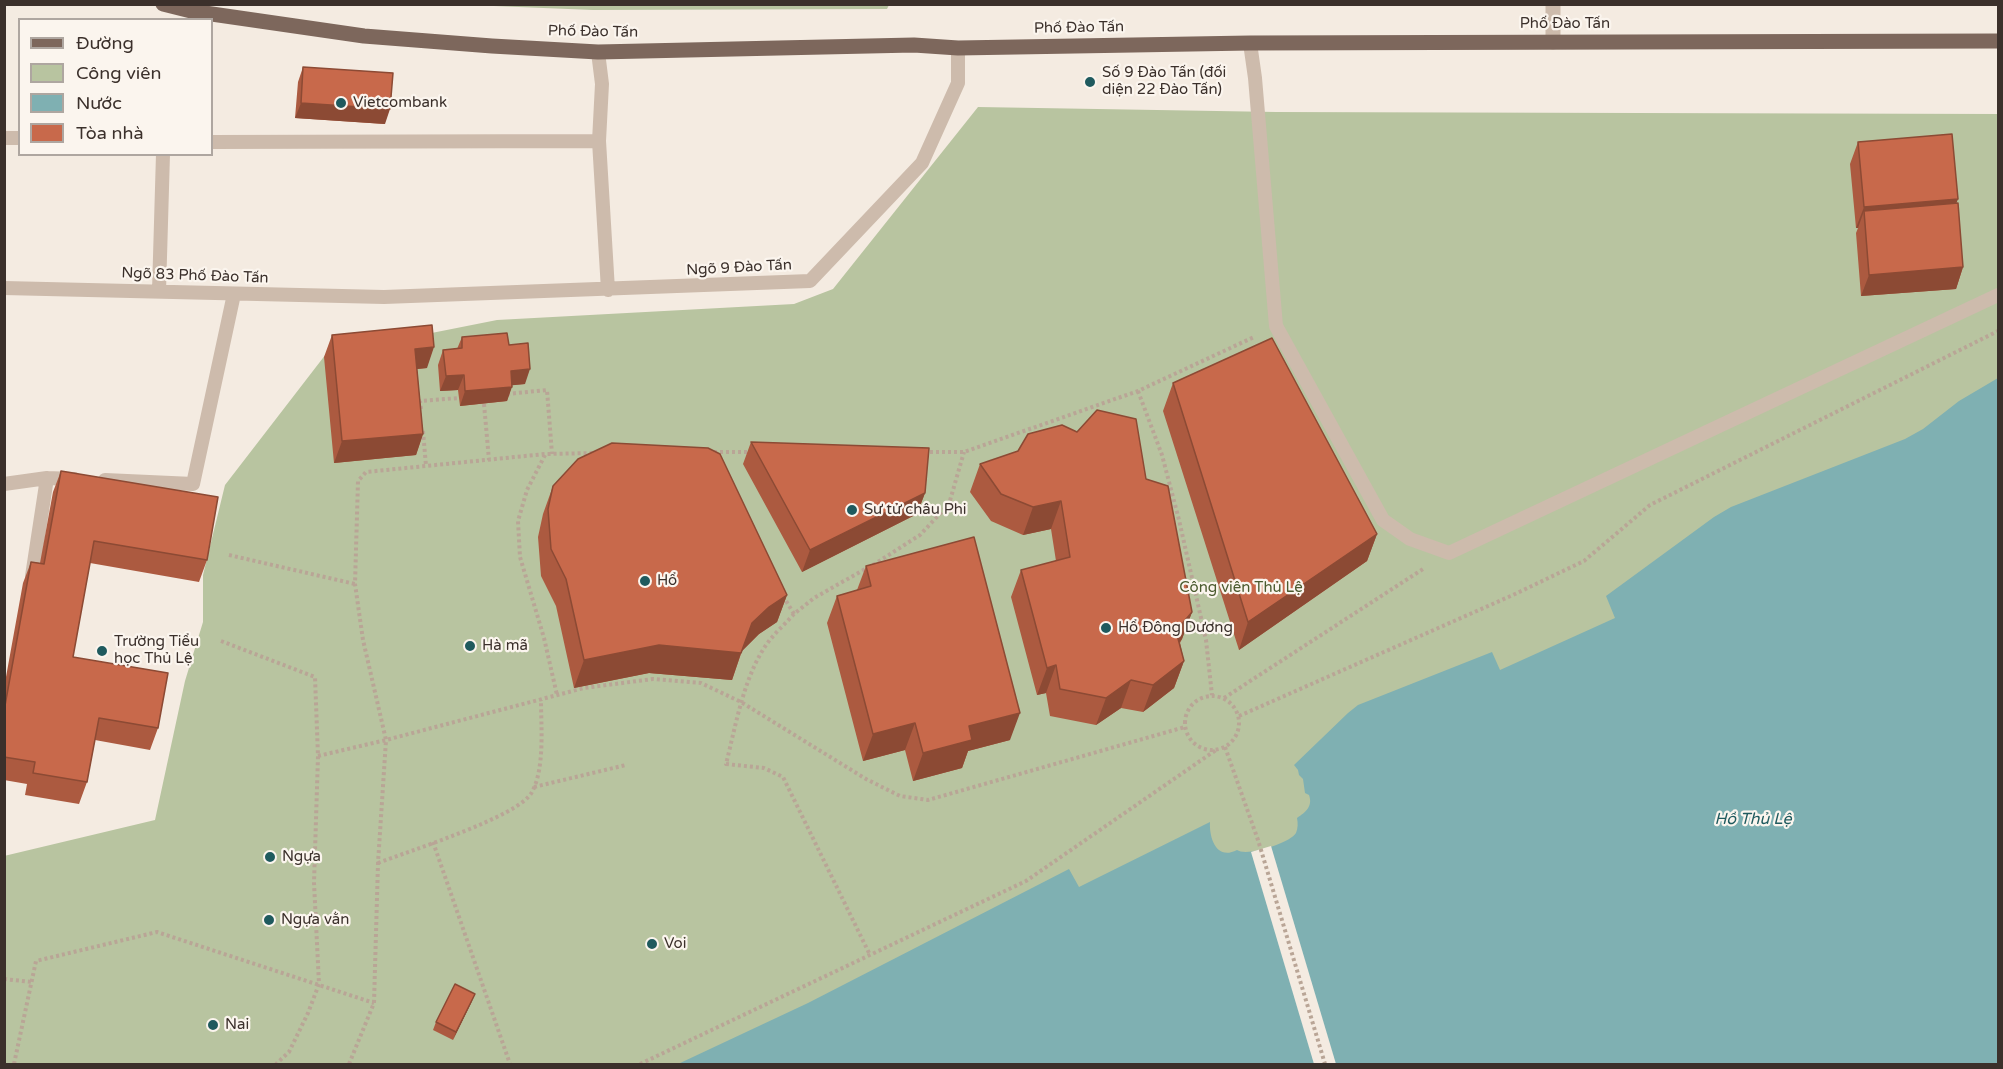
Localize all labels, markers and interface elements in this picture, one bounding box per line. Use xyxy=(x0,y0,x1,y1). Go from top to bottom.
street label: Phố Đào Tấn xyxy=(1520,15,1610,33)
legend xyxy=(18,18,213,156)
street label: Phố Đào Tấn xyxy=(1034,18,1124,38)
street label: Phố Đào Tấn xyxy=(548,22,638,42)
text: Đường xyxy=(76,32,134,54)
text: Công viên xyxy=(76,62,161,84)
place label: Số 9 Đào Tấn (đối diện 22 Đào Tấn) xyxy=(1102,64,1226,99)
marker: Số 9 Đào Tấn (đối diện 22 Đào Tấn) xyxy=(1083,75,1097,89)
text: Nước xyxy=(76,92,122,114)
place label: Vietcombank xyxy=(353,94,447,112)
marker: Vietcombank xyxy=(334,96,348,110)
text: Tòa nhà xyxy=(76,122,144,144)
street label: Ngõ 9 Đào Tấn xyxy=(686,256,792,280)
street label: Ngõ 83 Phố Đào Tấn xyxy=(121,264,269,288)
place label: Sư tử châu Phi xyxy=(864,501,967,519)
marker: Sư tử châu Phi xyxy=(845,503,859,517)
place label: Hổ xyxy=(657,572,677,590)
marker: Hổ xyxy=(638,574,652,588)
park label: Công viên Thủ Lệ xyxy=(1179,579,1303,597)
place label: Hổ Đông Dương xyxy=(1118,619,1233,637)
marker: Hổ Đông Dương xyxy=(1099,621,1113,635)
place label: Trường Tiểu học Thủ Lệ xyxy=(114,633,199,668)
place label: Hà mã xyxy=(482,637,528,655)
marker: Hà mã xyxy=(463,639,477,653)
marker: Trường Tiểu học Thủ Lệ xyxy=(95,644,109,658)
water label: Hồ Thủ Lệ xyxy=(1714,810,1792,830)
place label: Ngựa xyxy=(282,848,321,866)
marker: Ngựa xyxy=(263,850,277,864)
place label: Ngựa vằn xyxy=(281,911,349,929)
marker: Ngựa vằn xyxy=(262,913,276,927)
place label: Voi xyxy=(664,935,686,953)
marker: Voi xyxy=(645,937,659,951)
place label: Nai xyxy=(225,1016,249,1034)
marker: Nai xyxy=(206,1018,220,1032)

